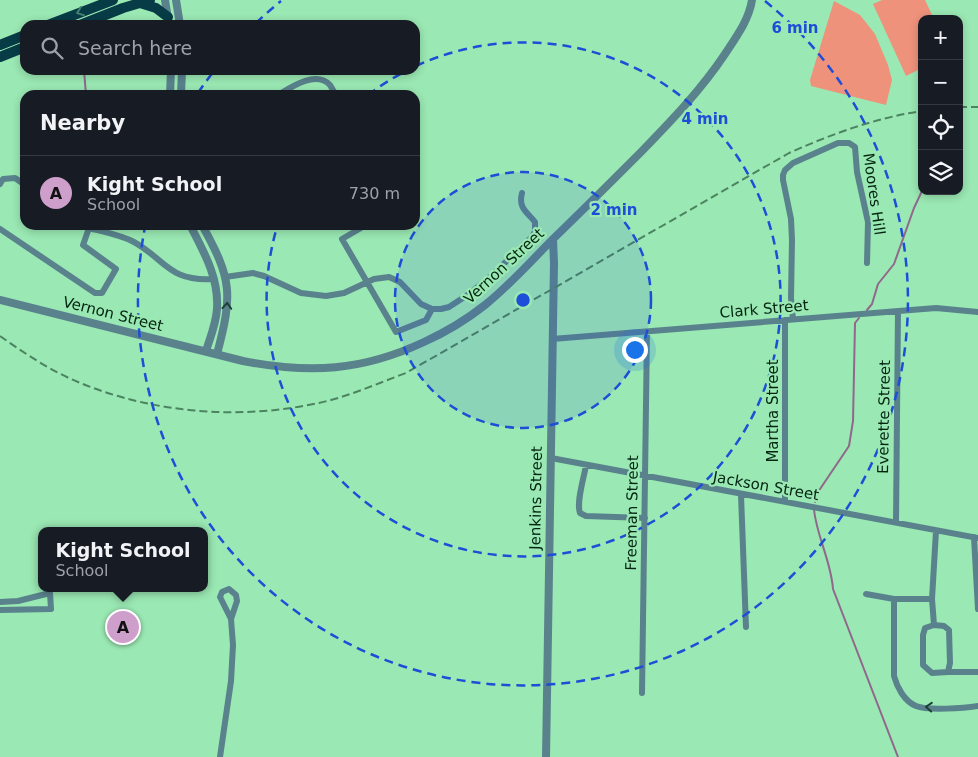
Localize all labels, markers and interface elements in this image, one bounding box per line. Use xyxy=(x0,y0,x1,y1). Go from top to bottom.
one-way arrow xyxy=(77,6,85,16)
map controls xyxy=(918,15,963,195)
button: + xyxy=(918,15,963,60)
text: 6 min xyxy=(771,19,819,37)
search box xyxy=(20,20,420,75)
icon: search xyxy=(38,34,66,62)
text: Search here xyxy=(78,37,192,59)
button: − xyxy=(918,60,963,105)
button: locate xyxy=(918,105,963,150)
text: 4 min xyxy=(681,110,729,128)
text: Nearby xyxy=(40,111,125,135)
button: layers xyxy=(918,150,963,195)
street label: Moores Hill xyxy=(859,152,889,236)
text: Kight School xyxy=(87,173,222,195)
text: A xyxy=(50,184,62,203)
text: 730 m xyxy=(349,184,400,203)
text: School xyxy=(87,195,140,214)
text: 2 min xyxy=(590,201,638,219)
street label: Vernon Street xyxy=(460,224,548,308)
centre of rings xyxy=(514,291,532,309)
street label: Vernon Street xyxy=(61,293,165,335)
street label: Clark Street xyxy=(719,296,809,322)
one-way arrow xyxy=(222,302,233,310)
your location xyxy=(622,337,648,363)
street label: Martha Street xyxy=(764,359,782,463)
street label: Everette Street xyxy=(874,360,894,474)
street label: Jenkins Street xyxy=(526,446,546,551)
street label: Freeman Street xyxy=(622,455,642,571)
street label: Jackson Street xyxy=(711,468,821,504)
popup xyxy=(38,527,208,592)
text: Kight School xyxy=(55,539,191,561)
text: School xyxy=(55,561,109,580)
pin: A xyxy=(107,608,139,646)
one-way arrow xyxy=(925,702,933,713)

